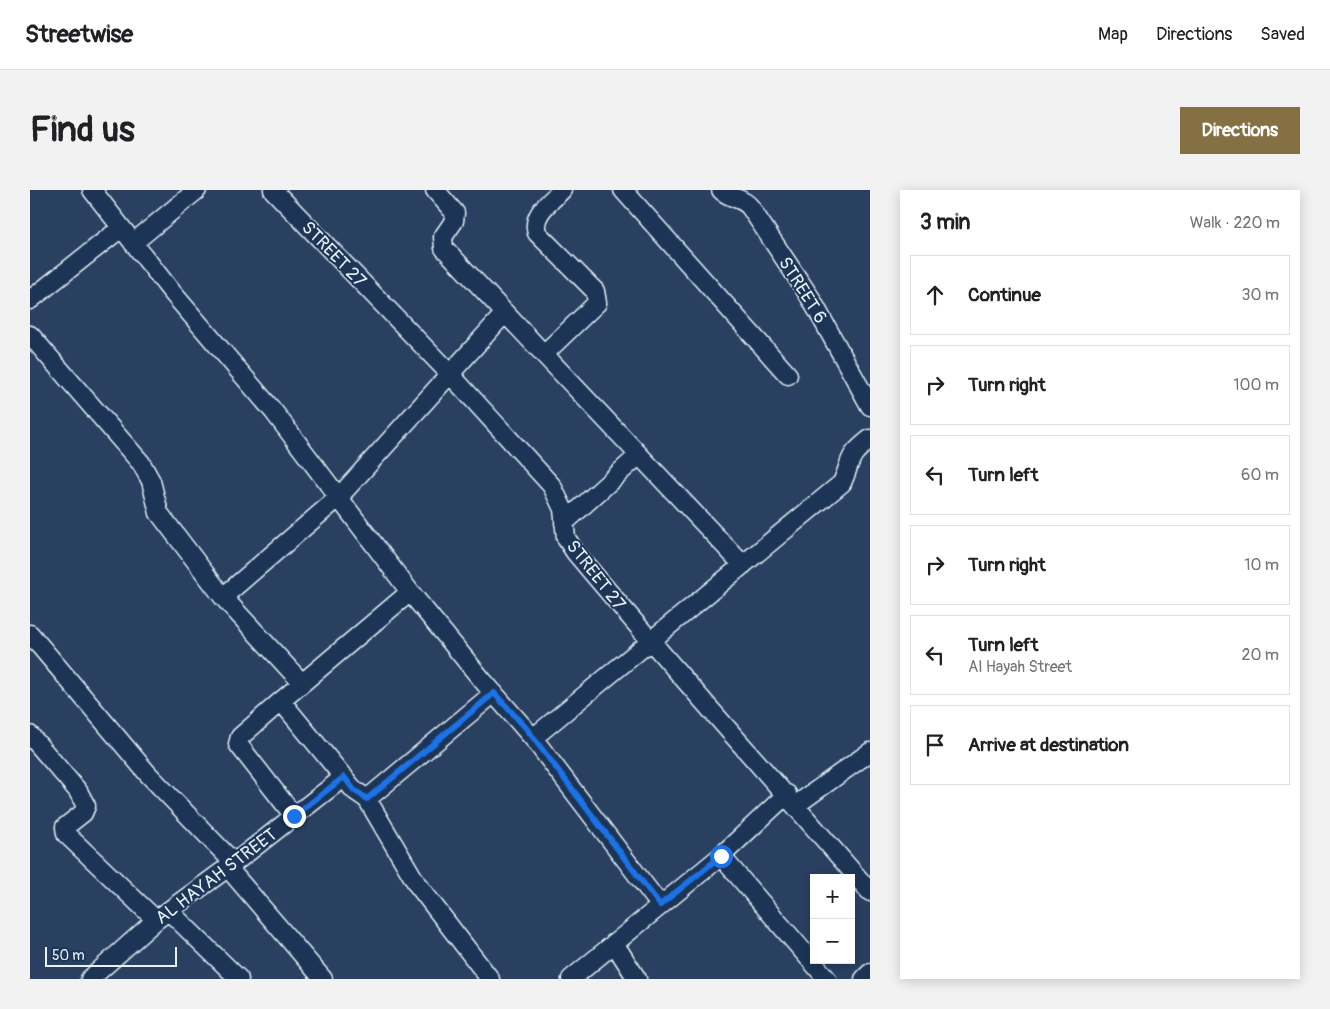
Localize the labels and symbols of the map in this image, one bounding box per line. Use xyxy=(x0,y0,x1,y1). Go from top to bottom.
street label: STREET 27 xyxy=(297,216,371,293)
street label: STREET 6 xyxy=(773,253,832,328)
street label: STREET 27 xyxy=(561,535,631,616)
route end xyxy=(283,805,306,828)
street label: AL HAYAH STREET xyxy=(151,823,281,929)
route start xyxy=(710,845,733,868)
scale bar xyxy=(45,944,178,967)

